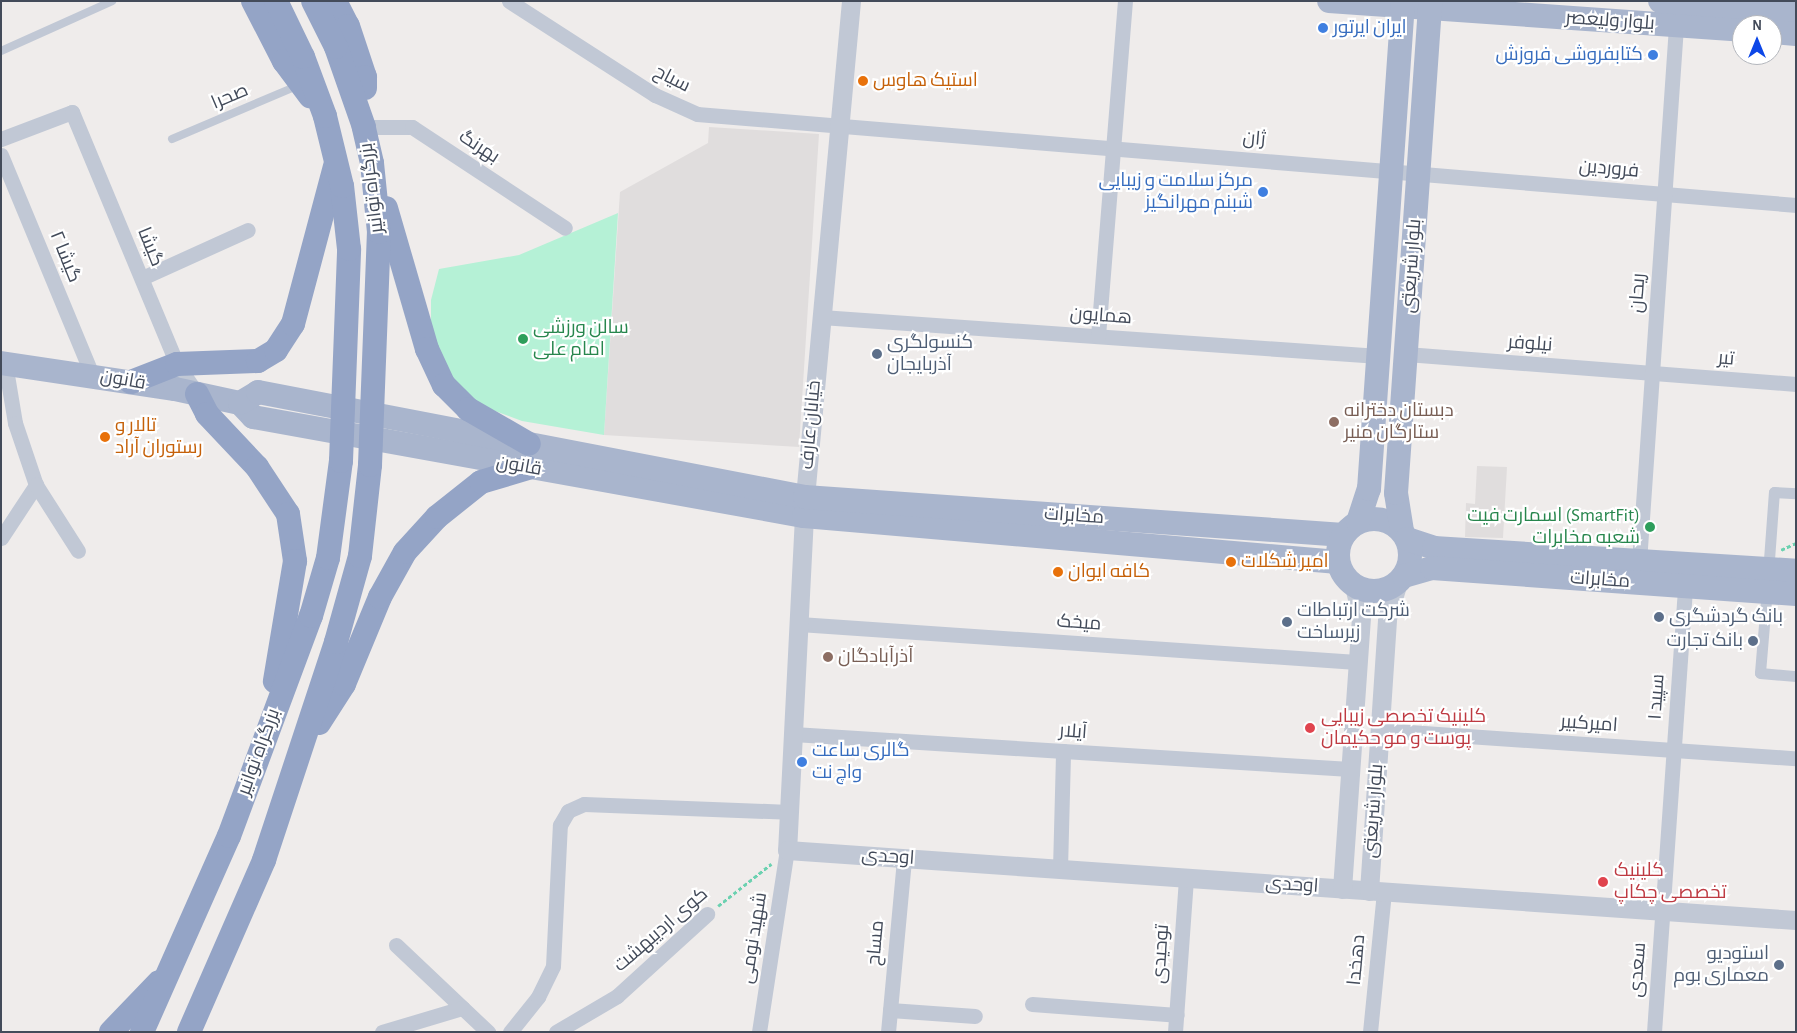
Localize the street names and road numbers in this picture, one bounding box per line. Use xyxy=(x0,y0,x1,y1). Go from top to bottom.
street label: بلوار ولیعصر xyxy=(1564,7,1656,35)
street label: سیاح xyxy=(650,60,694,98)
street label: صحرا xyxy=(208,79,252,115)
street label: بهرنگ xyxy=(454,125,504,169)
street label: ژان xyxy=(1242,127,1266,151)
street label: بزرگراه توانیر xyxy=(355,141,389,235)
street label: فروردین xyxy=(1578,155,1640,183)
street label: بلوار شریعتى xyxy=(1397,218,1427,314)
street label: گیشا xyxy=(132,224,168,270)
street label: گیشا ۲ xyxy=(44,228,86,286)
street label: ریحان xyxy=(1625,272,1651,314)
street label: همایون xyxy=(1069,302,1133,330)
street label: نیلوفر xyxy=(1507,331,1553,357)
street label: تیر xyxy=(1717,347,1735,371)
street label: قانون xyxy=(98,365,148,395)
street label: خیابان عارف xyxy=(796,379,826,471)
street label: قانون xyxy=(494,451,544,481)
street label: مخابرات xyxy=(1043,503,1105,529)
street label: مخابرات xyxy=(1569,567,1631,593)
street label: میخک xyxy=(1056,610,1102,636)
street label: سپید ۱ xyxy=(1644,673,1670,721)
street label: بزرگراه توانیر xyxy=(233,705,285,799)
street label: امیرکبیر xyxy=(1560,711,1618,737)
street label: آیلار xyxy=(1058,720,1088,744)
street label: بلوار شریعتى xyxy=(1359,763,1389,859)
street label: اوحدی xyxy=(861,844,915,870)
street label: اوحدی xyxy=(1265,872,1319,898)
street label: کوی اردیبهشت xyxy=(609,883,713,977)
street label: شهید نومی xyxy=(736,891,772,985)
street label: مساح xyxy=(863,920,889,966)
street label: توحیدی xyxy=(1148,924,1174,984)
street label: دهخدا xyxy=(1343,934,1371,986)
street label: سعدی xyxy=(1625,942,1651,998)

